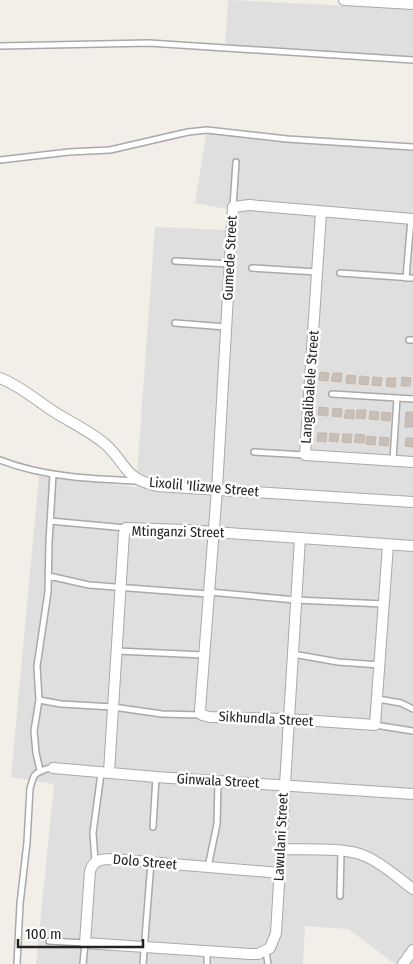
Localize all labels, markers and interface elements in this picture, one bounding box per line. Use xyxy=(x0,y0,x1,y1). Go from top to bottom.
street label: Gumede Street xyxy=(219,215,241,301)
street label: Langalibalele Street xyxy=(298,329,322,444)
street label: Lixolil 'Ilizwe Street xyxy=(148,474,260,500)
street label: Mtinganzi Street xyxy=(131,523,225,541)
street label: Sikhundla Street xyxy=(218,708,314,730)
street label: Ginwala Street xyxy=(176,770,260,792)
street label: Lawulani Street xyxy=(270,792,292,882)
street label: Dolo Street xyxy=(112,851,178,873)
scale bar xyxy=(18,916,142,948)
text: 100 m xyxy=(25,925,62,943)

